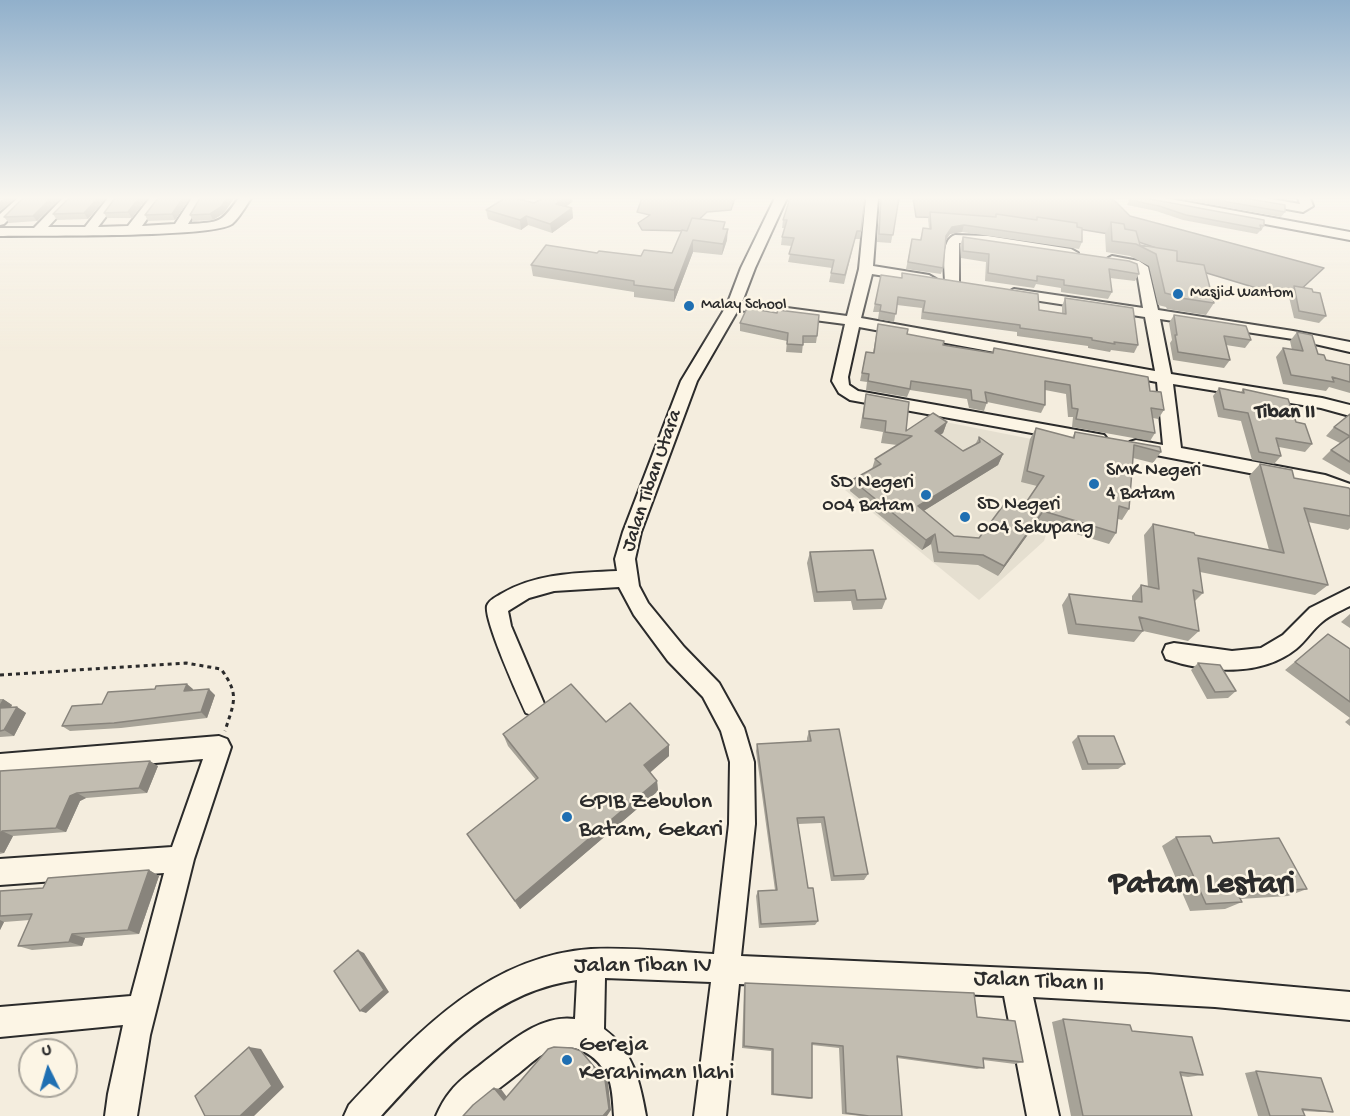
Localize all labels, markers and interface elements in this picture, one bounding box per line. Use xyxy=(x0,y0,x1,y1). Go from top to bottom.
place label: Masjid Wantom xyxy=(1190,284,1293,304)
marker: Masjid Wantom xyxy=(1171,287,1185,301)
place label: Malay School xyxy=(701,296,787,316)
marker: Malay School xyxy=(682,299,696,313)
district label: Tiban II xyxy=(1255,401,1315,427)
street label: Jalan Tiban Utara xyxy=(618,407,688,555)
place label: SMK Negeri 4 Batam xyxy=(1106,460,1201,507)
place label: SD Negeri 004 Batam xyxy=(822,472,914,519)
marker: SMK Negeri 4 Batam xyxy=(1087,477,1101,491)
marker: SD Negeri 004 Batam xyxy=(919,488,933,502)
place label: SD Negeri 004 Sekupang xyxy=(977,494,1094,541)
marker: SD Negeri 004 Sekupang xyxy=(958,510,972,524)
place label: GPIB Zebulon Batam, Gekari xyxy=(579,789,723,845)
marker: GPIB Zebulon Batam, Gekari xyxy=(560,810,574,824)
district label: Patam Lestari xyxy=(1109,867,1295,905)
street label: Jalan Tiban IV xyxy=(574,953,712,981)
street label: Jalan Tiban II xyxy=(973,965,1105,1001)
place label: Gereja Kerahiman Ilahi xyxy=(579,1032,734,1088)
north arrow xyxy=(18,1038,78,1098)
text: U xyxy=(41,1042,52,1061)
marker: Gereja Kerahiman Ilahi xyxy=(560,1053,574,1067)

